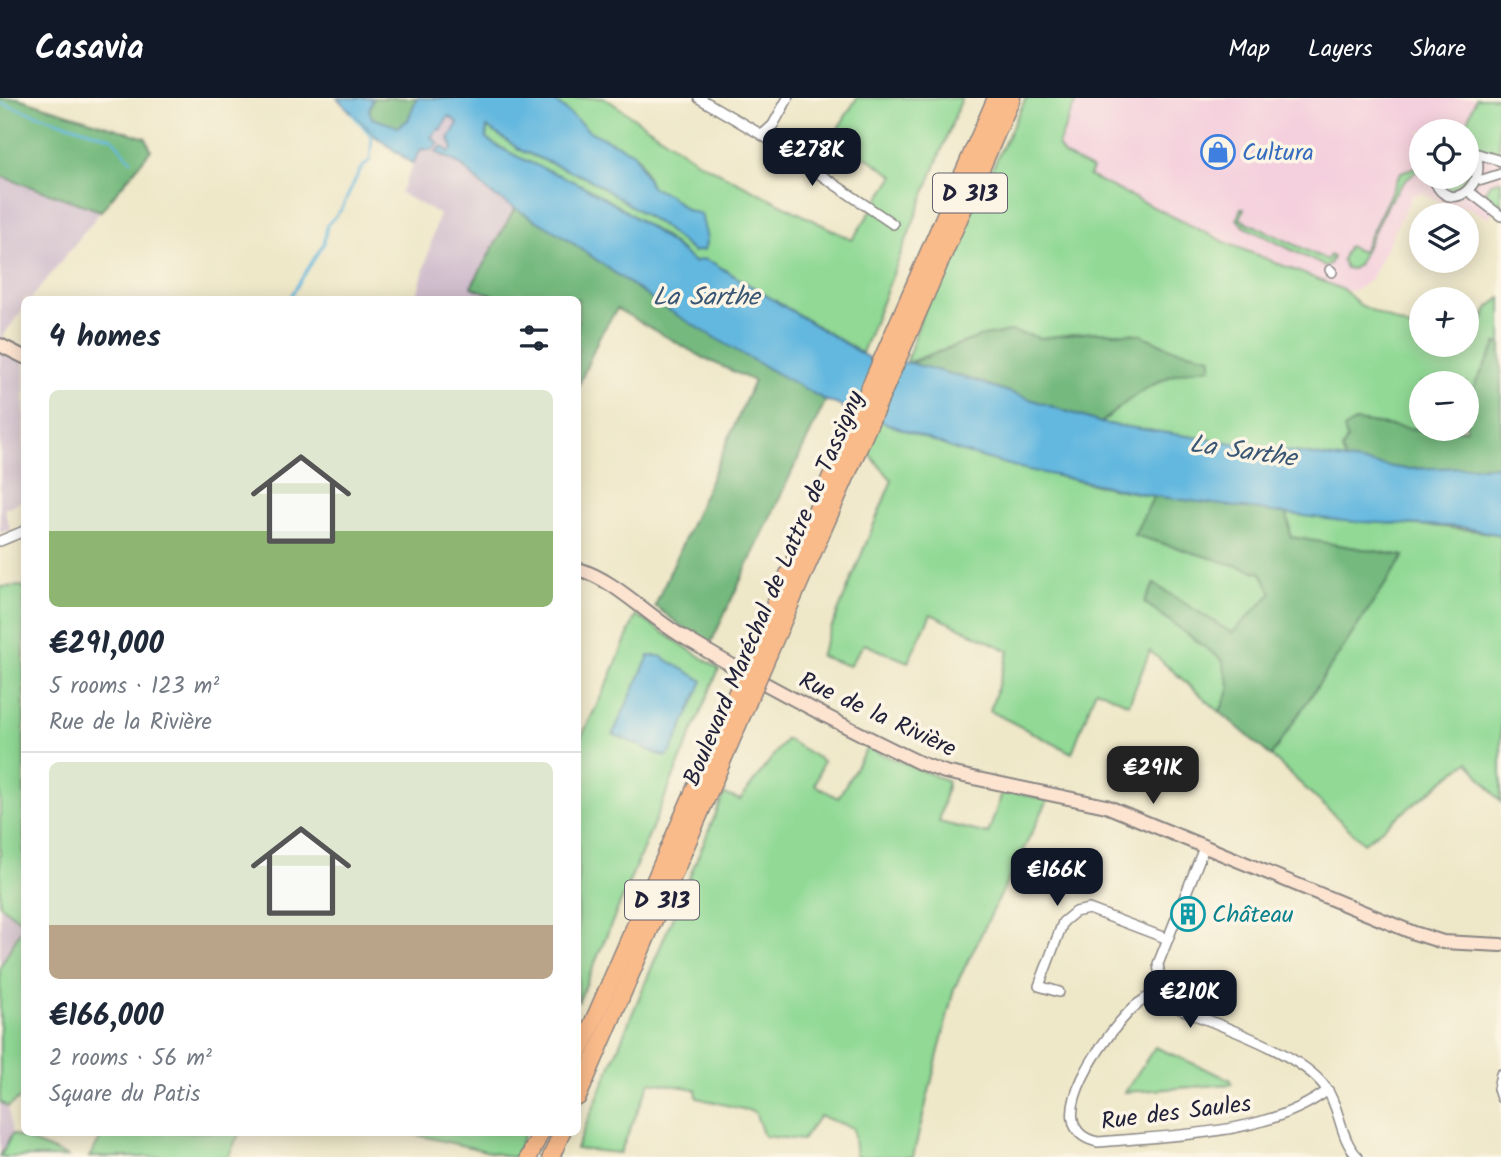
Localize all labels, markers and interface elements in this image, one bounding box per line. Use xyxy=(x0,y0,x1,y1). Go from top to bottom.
text: Casavia xyxy=(35,23,144,76)
text: Map xyxy=(1228,30,1270,69)
text: Layers xyxy=(1308,30,1372,69)
text: Share xyxy=(1410,30,1466,69)
map controls xyxy=(1409,119,1479,441)
button: locate xyxy=(1409,119,1479,189)
pin: €278K xyxy=(763,129,861,188)
text: €278K xyxy=(779,133,845,169)
shop icon: Cultura xyxy=(1199,133,1237,171)
place label: Cultura xyxy=(1242,134,1314,173)
road number: D 313 xyxy=(933,174,1007,212)
button: layers xyxy=(1409,203,1479,273)
water label: La Sarthe xyxy=(652,277,762,319)
button: + xyxy=(1409,287,1479,357)
text: 4 homes xyxy=(49,314,161,362)
icon: filters xyxy=(515,319,553,357)
button: − xyxy=(1409,371,1479,441)
street label: Boulevard Maréchal de Lattre de Tassigny xyxy=(673,384,876,792)
water label: La Sarthe xyxy=(1187,424,1301,481)
icon: home xyxy=(238,436,364,562)
text: €291,000 xyxy=(49,621,164,669)
street label: Rue de la Rivière xyxy=(792,662,963,769)
text: 5 rooms · 123 m² xyxy=(49,669,219,705)
text: Rue de la Rivière xyxy=(49,705,212,741)
pin: €291K xyxy=(1104,746,1202,806)
text: €291K xyxy=(1123,751,1183,787)
icon: home xyxy=(238,808,364,934)
pin: €166K xyxy=(1008,848,1106,908)
text: €166K xyxy=(1027,853,1087,889)
road number: D 313 xyxy=(625,880,699,920)
building icon: Château xyxy=(1169,895,1207,933)
place label: Château xyxy=(1212,896,1294,935)
pin: €210K xyxy=(1141,970,1239,1030)
text: €210K xyxy=(1160,975,1220,1011)
text: €166,000 xyxy=(49,993,164,1041)
text: 2 rooms · 56 m² xyxy=(49,1041,212,1077)
text: Square du Patis xyxy=(49,1077,200,1113)
street label: Rue des Saules xyxy=(1099,1085,1254,1142)

